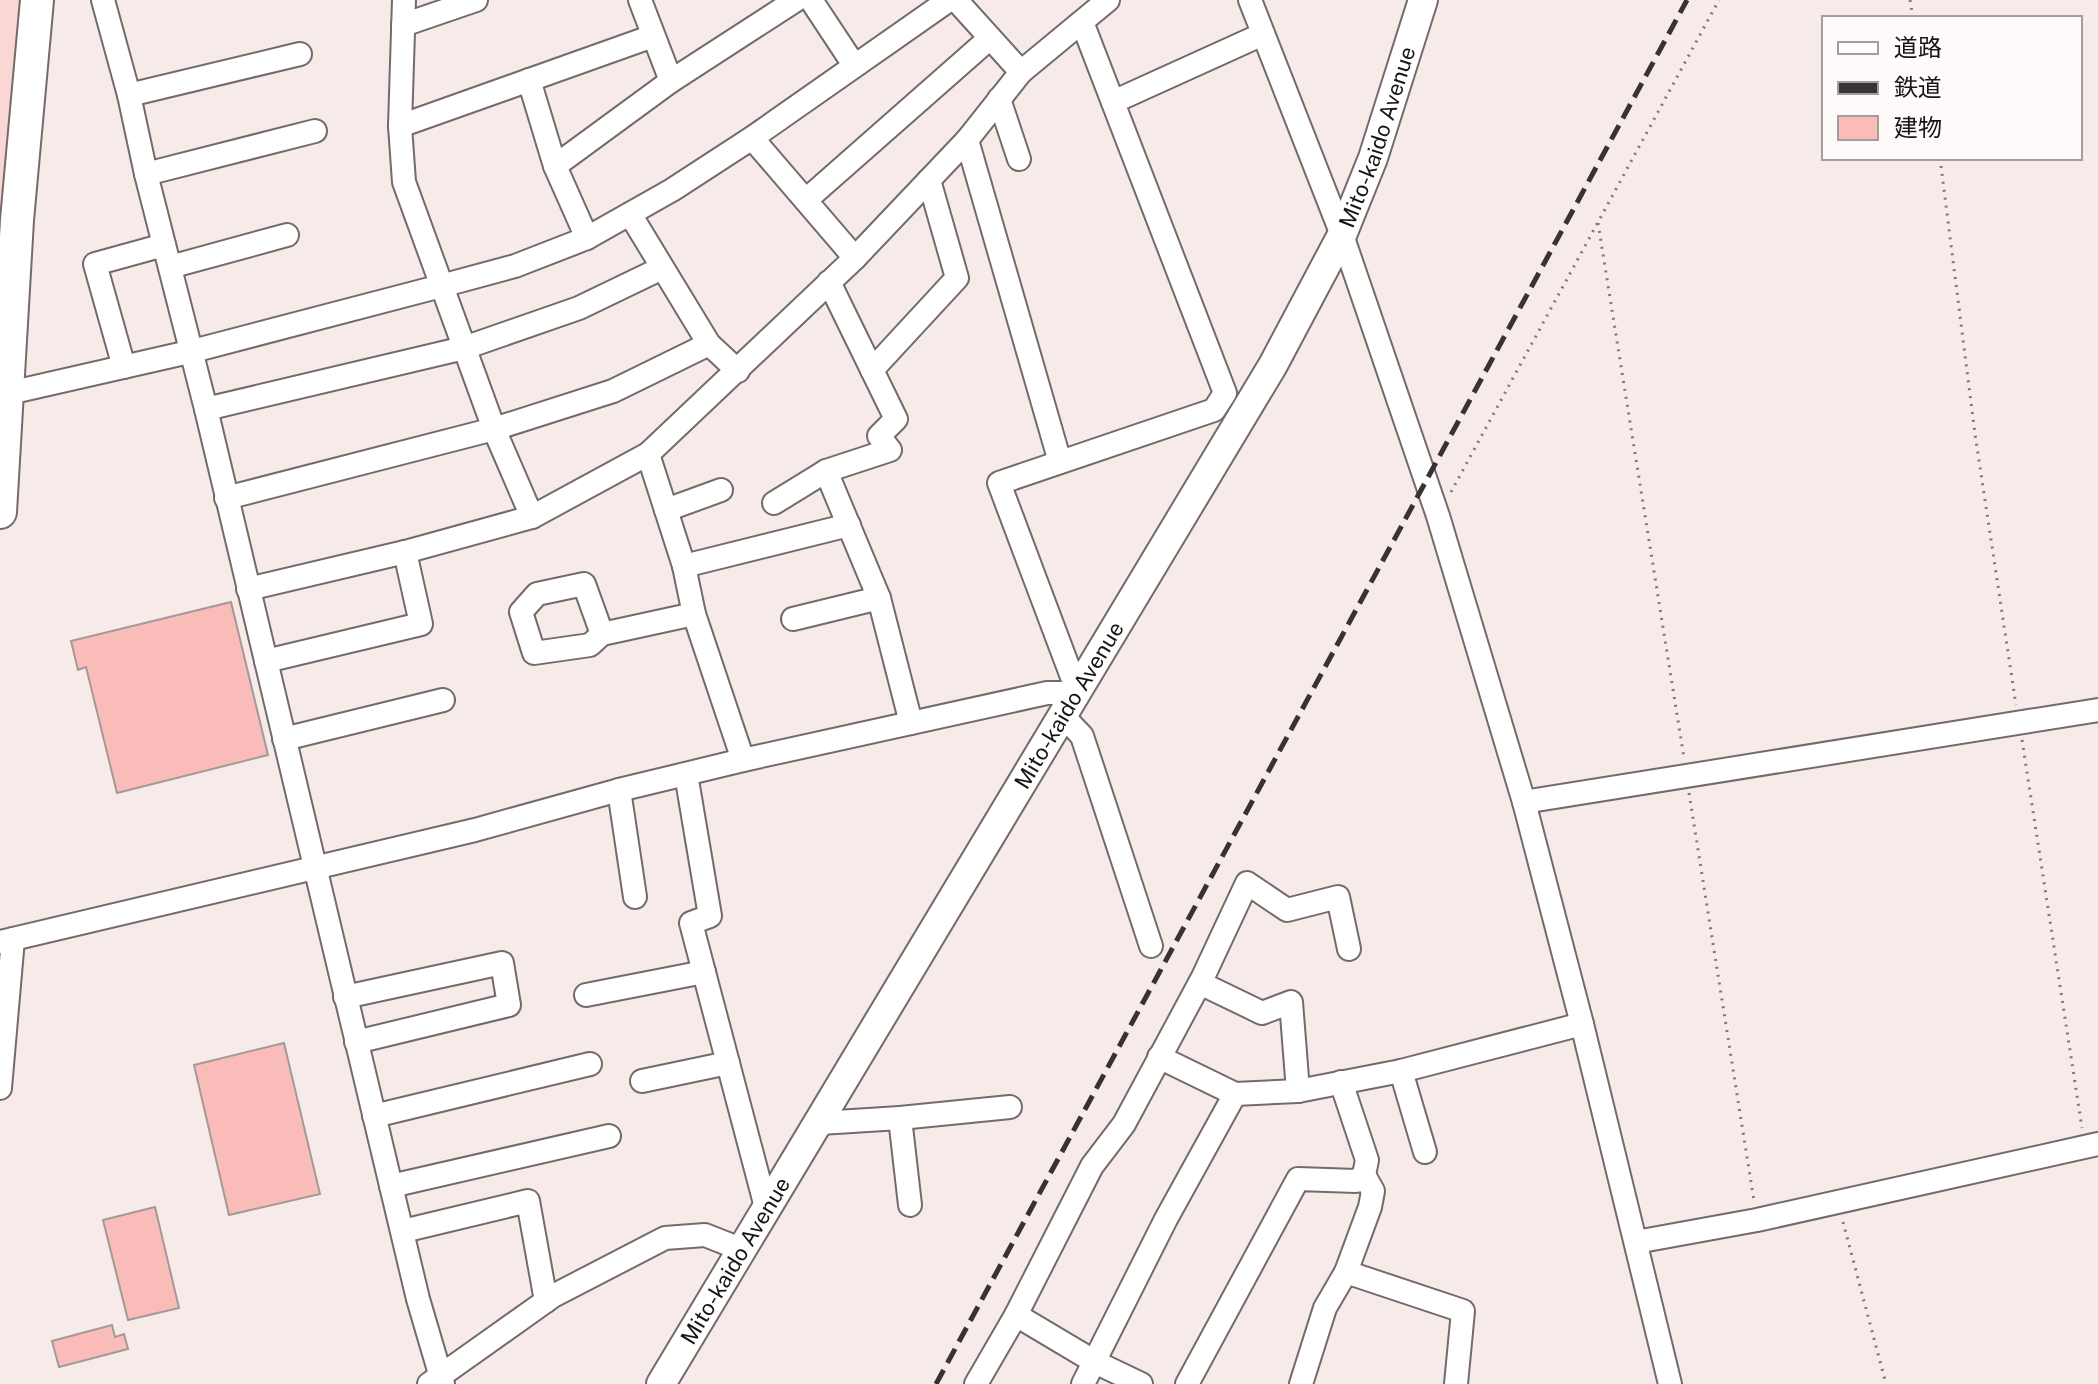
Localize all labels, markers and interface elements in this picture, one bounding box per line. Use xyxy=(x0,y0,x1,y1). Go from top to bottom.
legend xyxy=(1822,16,2082,160)
text: 道路 xyxy=(1894,33,1942,61)
street label: Mito-kaido Avenue xyxy=(1333,43,1420,231)
text: 鉄道 xyxy=(1894,73,1942,101)
text: 建物 xyxy=(1894,113,1942,141)
street label: Mito-kaido Avenue xyxy=(1009,617,1129,793)
street label: Mito-kaido Avenue xyxy=(675,1172,795,1349)

